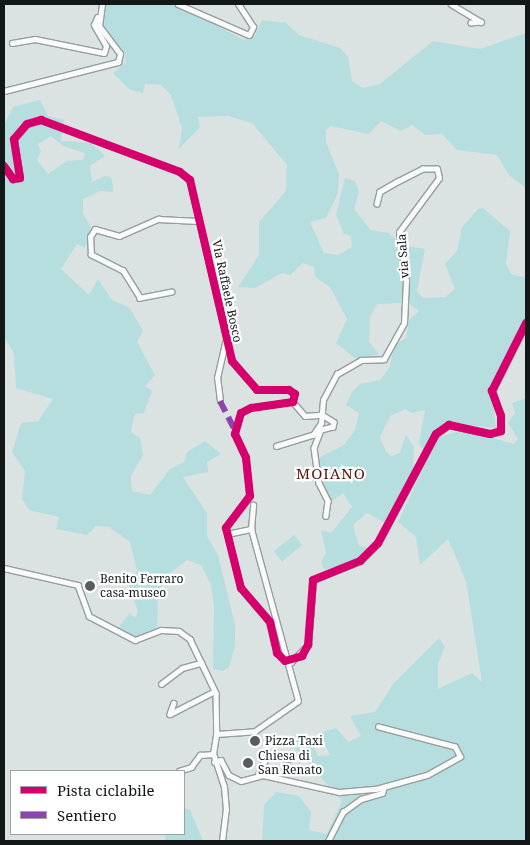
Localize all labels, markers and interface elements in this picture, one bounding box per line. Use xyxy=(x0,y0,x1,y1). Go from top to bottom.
street label: via Sala xyxy=(394,233,412,279)
street label: Via Raffaele Bosco xyxy=(209,238,245,344)
district label: MOIANO xyxy=(295,465,367,483)
place label: Benito Ferraro casa-museo xyxy=(100,572,184,600)
marker: Benito Ferraro casa-museo xyxy=(84,580,96,592)
place label: Pizza Taxi xyxy=(265,734,323,748)
marker: Pizza Taxi xyxy=(249,735,261,747)
place label: Chiesa di San Renato xyxy=(258,749,322,777)
marker: Chiesa di San Renato xyxy=(242,757,254,769)
legend xyxy=(10,770,185,835)
text: Pista ciclabile xyxy=(57,780,155,800)
text: Sentiero xyxy=(57,805,117,825)

